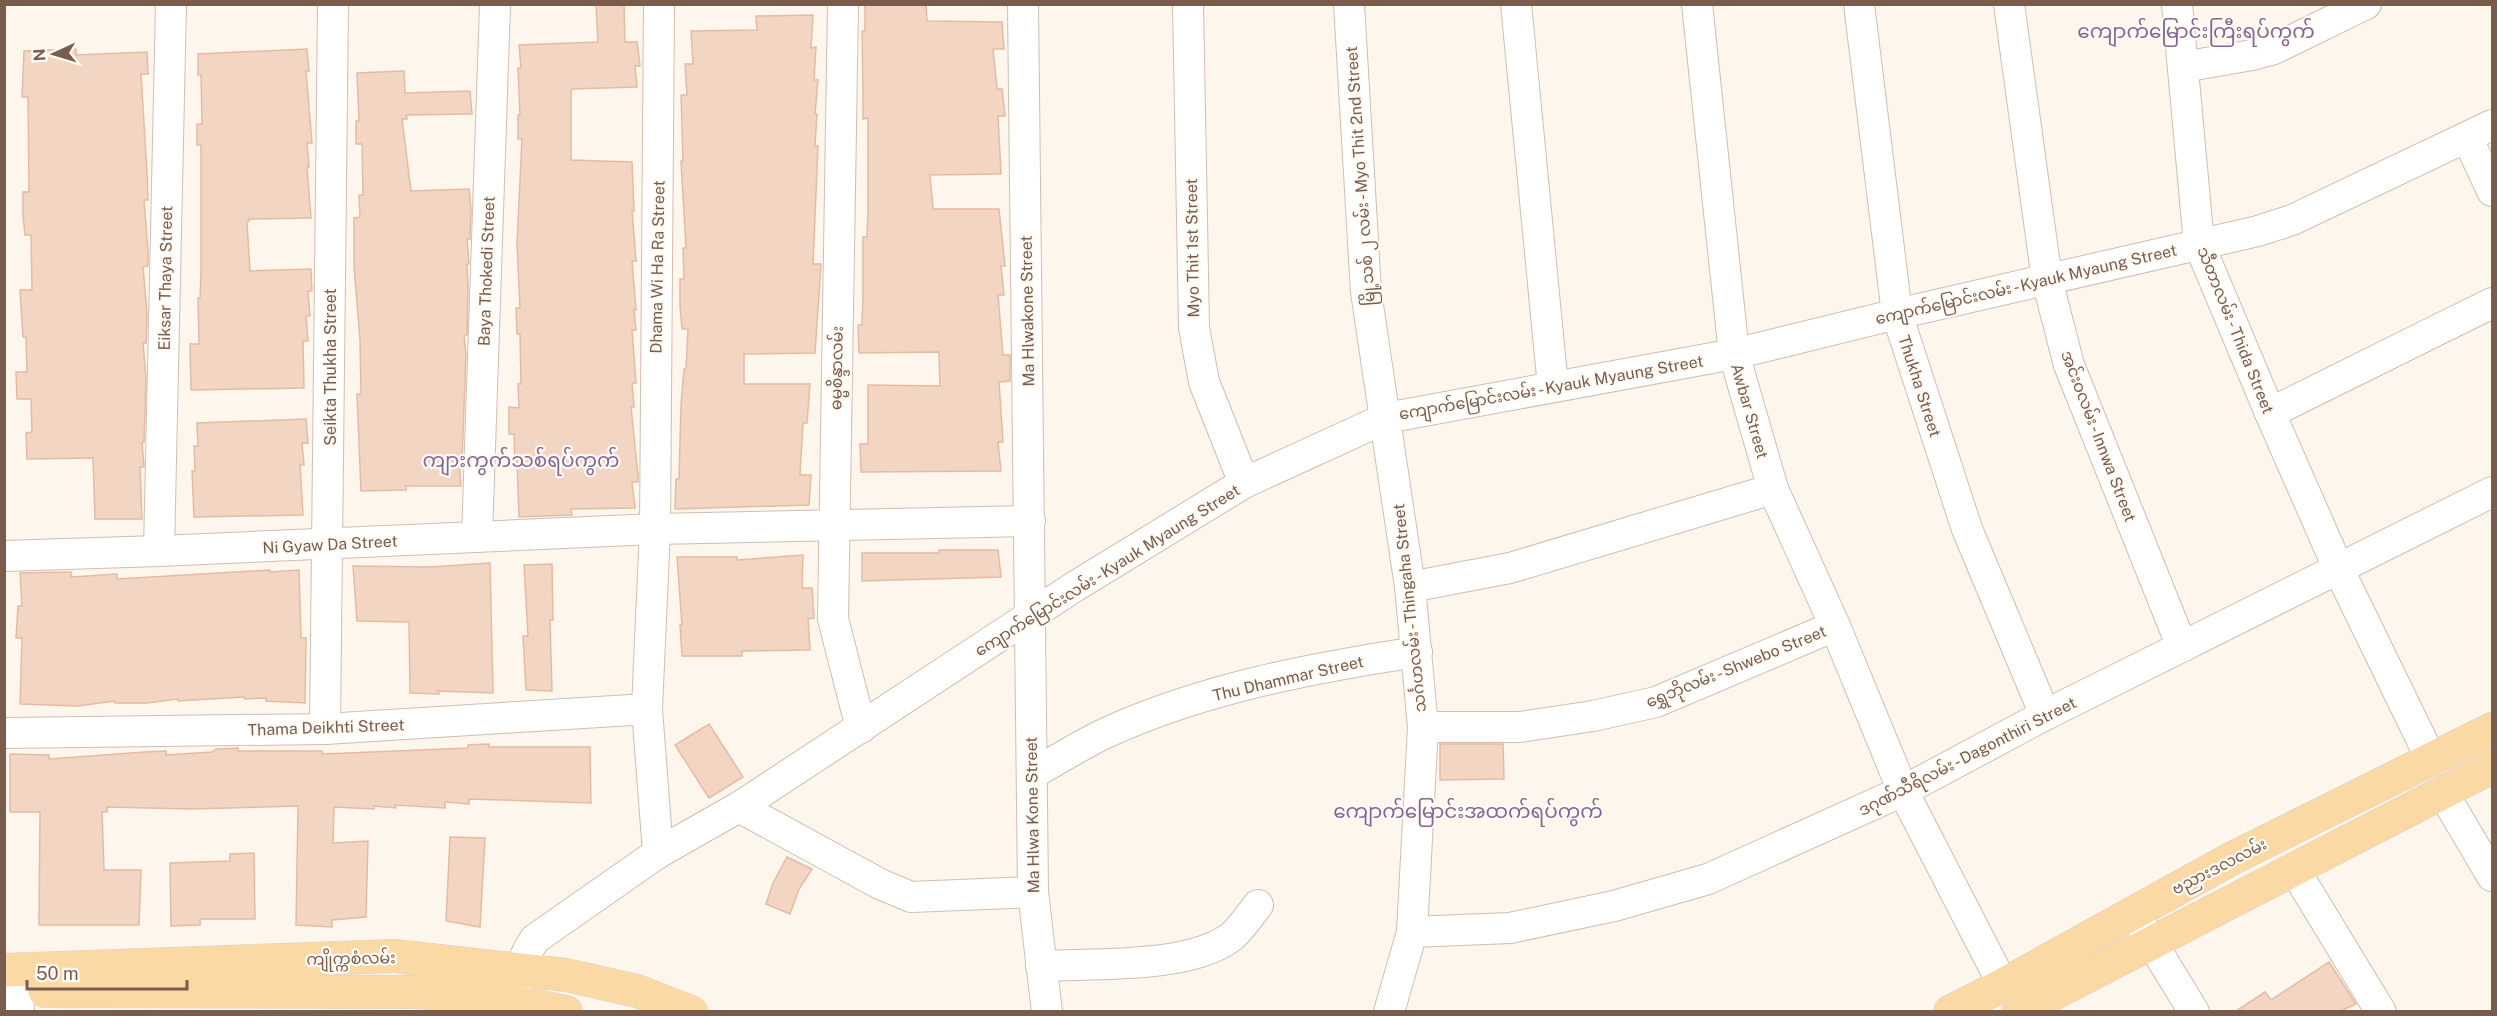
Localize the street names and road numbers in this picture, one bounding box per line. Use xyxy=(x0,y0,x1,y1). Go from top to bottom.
street label: မြို့သစ် ၂ လမ်း - Myo Thit 2nd Street xyxy=(1340,45,1383,307)
street label: Myo Thit 1st Street xyxy=(1182,178,1203,318)
street label: Dhama Wi Ha Ra Street xyxy=(646,180,669,354)
street label: Baya Thokedi Street xyxy=(474,196,499,346)
street label: Eiksar Thaya Street xyxy=(155,205,176,351)
street label: Ma Hlwakone Street xyxy=(1017,235,1038,387)
street label: ကျောက်မြောင်းလမ်း - Kyauk Myaung Street xyxy=(1873,239,2180,332)
street label: သီတာလမ်း - Thida Street xyxy=(2193,243,2280,417)
street label: Seikta Thukha Street xyxy=(321,288,340,446)
street label: ဓမ္မစိန္ဒာလမ်း xyxy=(824,326,851,410)
street label: Thukha Street xyxy=(1894,333,1945,439)
street label: အင်းဝလမ်း - Innwa Street xyxy=(2057,347,2142,525)
street label: ကျောက်မြောင်းလမ်း - Kyauk Myaung Street xyxy=(1397,349,1706,428)
street label: Awbar Street xyxy=(1727,361,1772,461)
street label: ကျောက်မြောင်းလမ်း - Kyauk Myaung Street xyxy=(970,479,1245,664)
street label: သင်္ဂဟလမ်း - Thingaha Street xyxy=(1387,503,1430,713)
street label: Ni Gyaw Da Street xyxy=(262,531,398,558)
street label: ရွှေဘိုလမ်း - Shwebo Street xyxy=(1642,620,1831,716)
street label: Thu Dhammar Street xyxy=(1211,652,1365,705)
street label: ဒဂုဏ်သီရိလမ်း - Dagonthiri Street xyxy=(1854,691,2082,824)
street label: Thama Deikhti Street xyxy=(247,715,405,740)
street label: Ma Hlwa Kone Street xyxy=(1022,736,1043,894)
street label: ဗညားဒလလမ်း xyxy=(2168,833,2272,902)
street label: ကျိုက္ကစံလမ်း xyxy=(306,946,396,973)

